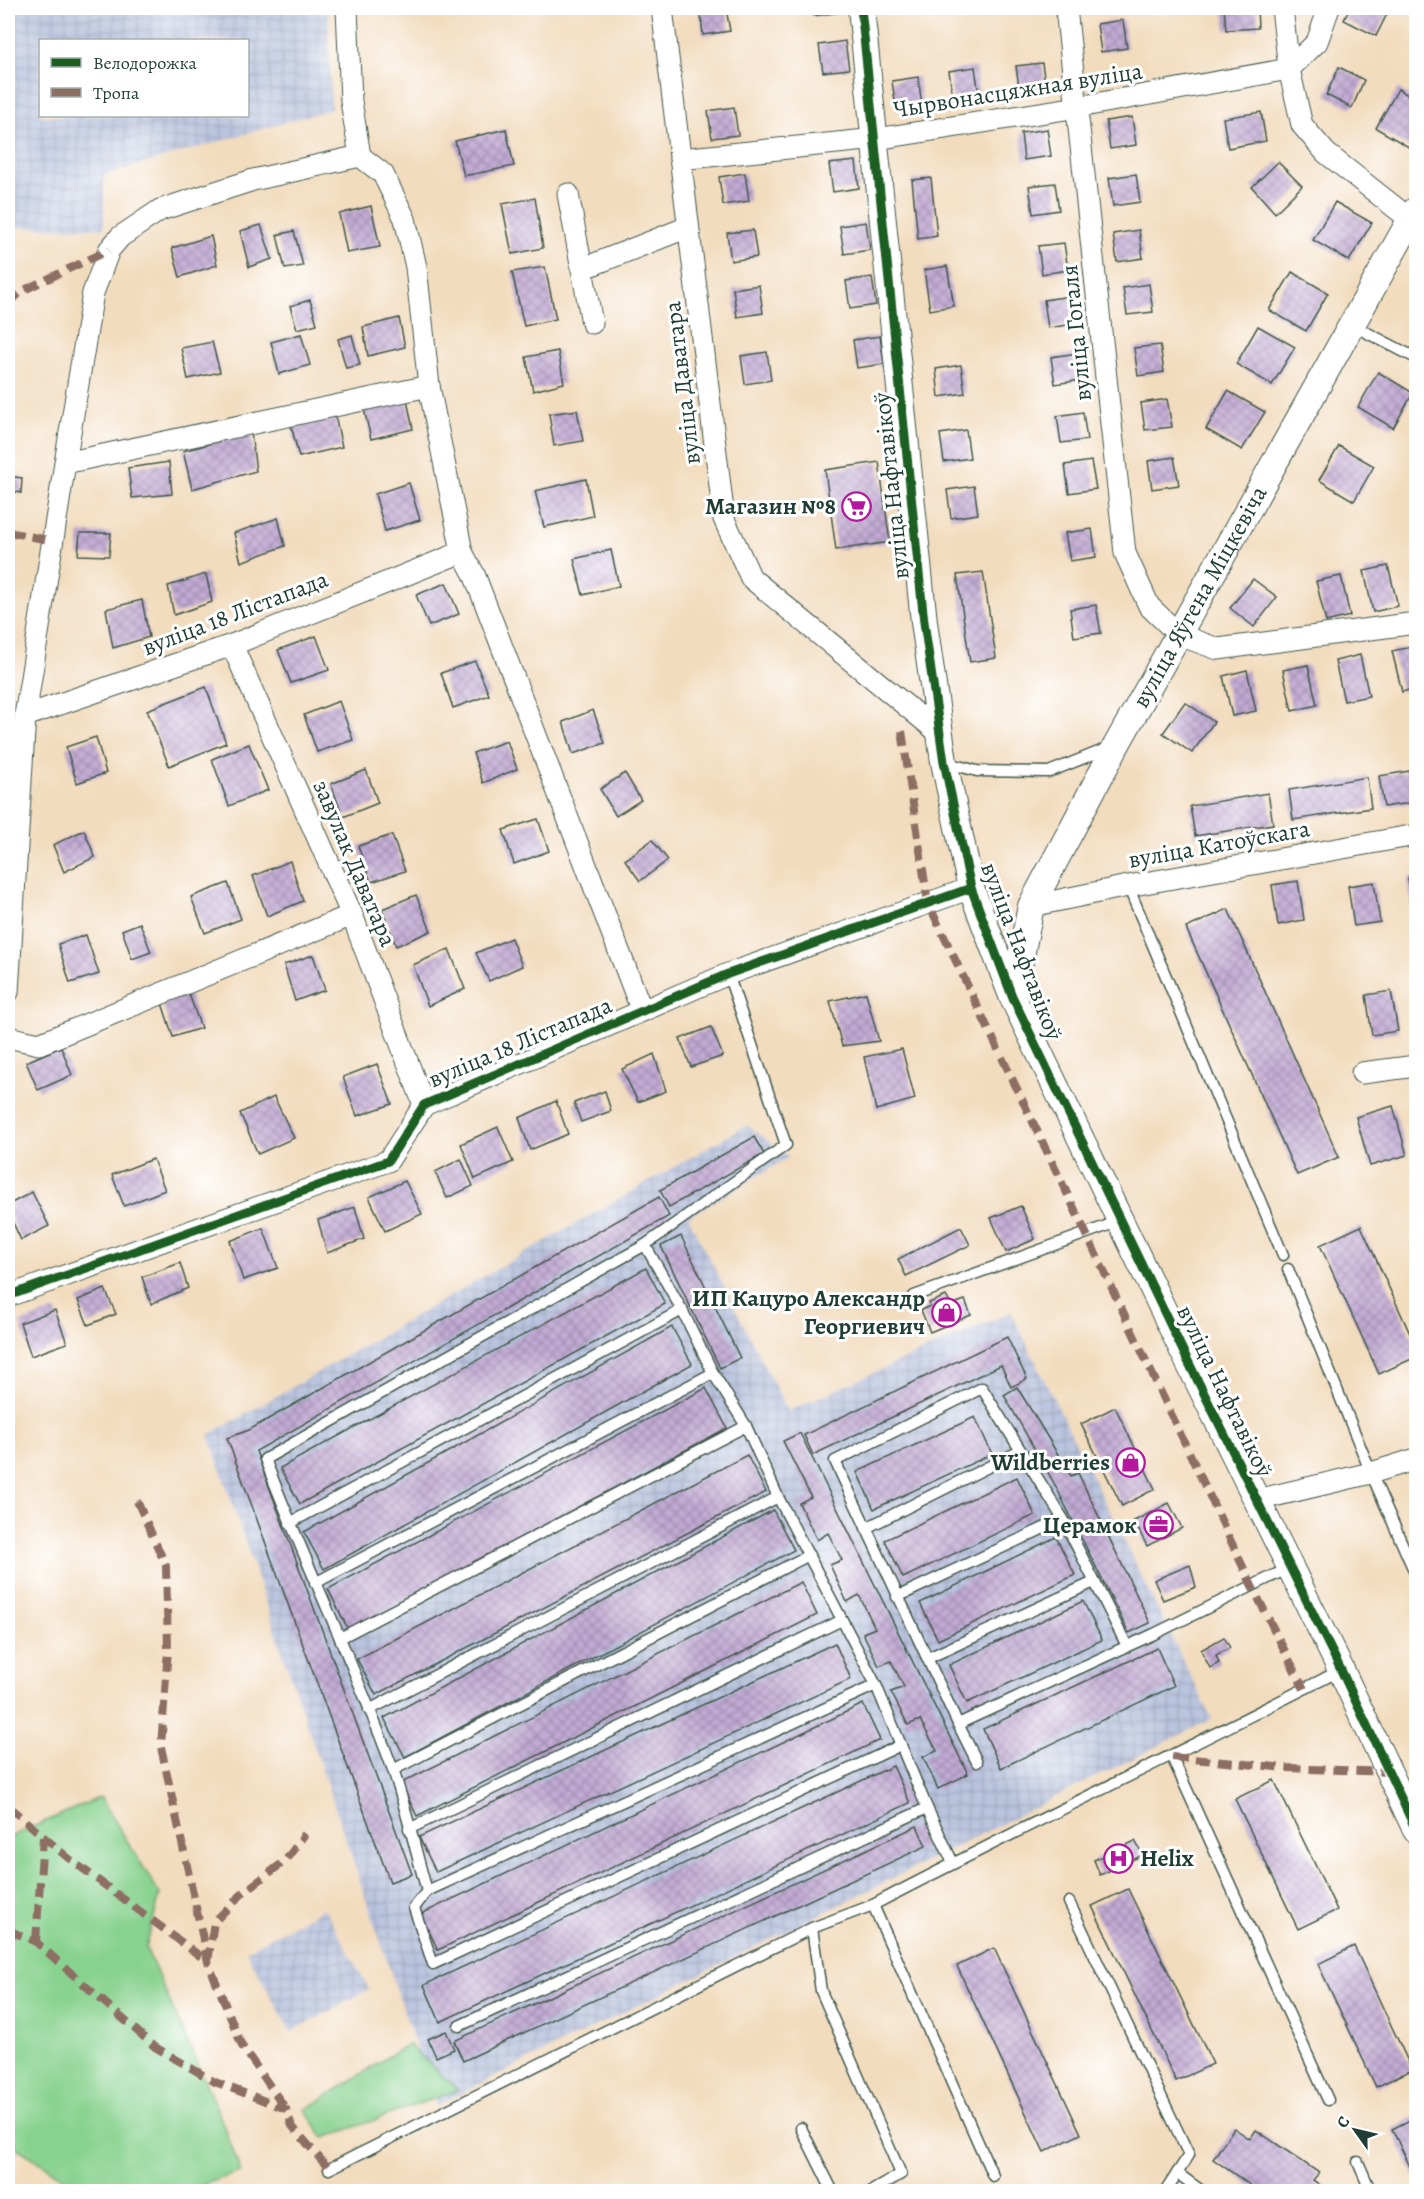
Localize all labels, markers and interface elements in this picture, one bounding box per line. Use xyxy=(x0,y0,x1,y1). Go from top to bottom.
legend xyxy=(39,39,249,117)
text: Велодорожка xyxy=(93,51,198,75)
street label: Чырвонасцяжная вуліца xyxy=(891,55,1145,125)
text: Тропа xyxy=(93,81,140,105)
street label: вуліца Гогаля xyxy=(1053,263,1099,403)
street label: вуліца Даватара xyxy=(656,299,708,467)
street label: вуліца Нафтавікоў xyxy=(865,391,917,581)
street label: вуліца Яўгена Міцкевіча xyxy=(1124,480,1274,714)
place label: Магазин №8 xyxy=(705,490,836,522)
supermarket icon: Магазин №8 xyxy=(841,490,873,522)
street label: вуліца 18 Лістапада xyxy=(138,563,332,663)
street label: завулак Даватара xyxy=(305,775,405,951)
street label: вуліца Катоўскага xyxy=(1126,812,1312,876)
street label: вуліца Нафтавікоў xyxy=(973,858,1071,1045)
street label: вуліца 18 Лістапада xyxy=(423,989,617,1095)
place label: ИП Кацуро Александр Георгиевич xyxy=(692,1282,925,1342)
shop icon: ИП Кацуро Александр Георгиевич xyxy=(930,1296,962,1328)
street label: вуліца Нафтавікоў xyxy=(1169,1300,1281,1483)
place label: Wildberries xyxy=(990,1446,1110,1478)
shop icon: Wildberries xyxy=(1115,1446,1147,1478)
place label: Церамок xyxy=(1043,1509,1137,1541)
office icon: Церамок xyxy=(1142,1509,1174,1541)
hospital icon: Helix xyxy=(1103,1842,1135,1874)
place label: Helix xyxy=(1140,1842,1194,1874)
north arrow xyxy=(1325,2100,1385,2160)
text: С xyxy=(1332,2112,1355,2132)

